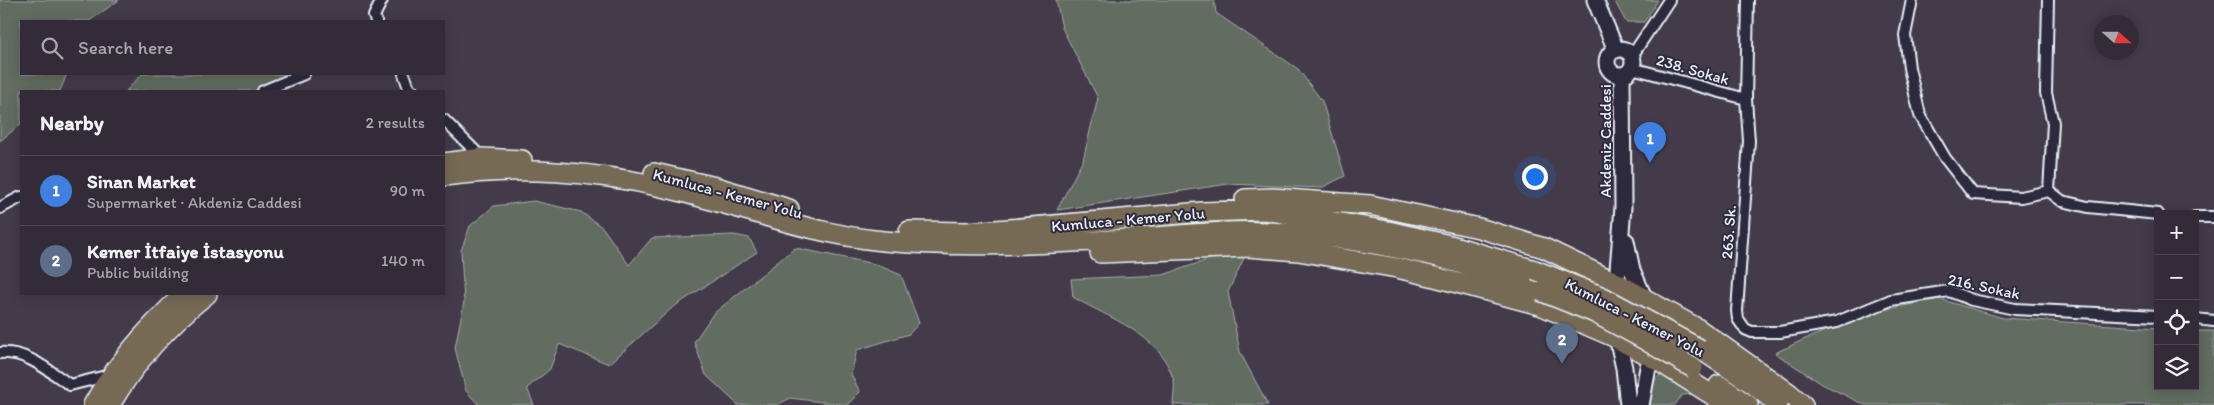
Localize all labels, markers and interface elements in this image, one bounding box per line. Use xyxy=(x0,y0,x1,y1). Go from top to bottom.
north arrow xyxy=(2094,15,2139,60)
search box xyxy=(20,20,445,75)
icon: search xyxy=(38,34,66,62)
text: Search here xyxy=(78,36,173,59)
street label: 238. Sokak xyxy=(1654,50,1731,89)
street label: Akdeniz Caddesi xyxy=(1596,84,1615,198)
text: Nearby xyxy=(40,110,104,135)
text: 2 results xyxy=(365,113,425,132)
pin: 1 xyxy=(1634,122,1666,163)
street label: Kumluca - Kemer Yolu xyxy=(651,164,805,223)
your location xyxy=(1522,164,1548,190)
text: Sinan Market xyxy=(87,170,196,193)
text: 1 xyxy=(52,181,60,200)
text: 90 m xyxy=(390,181,425,200)
text: Supermarket · Akdeniz Caddesi xyxy=(87,193,302,212)
street label: Kumluca - Kemer Yolu xyxy=(1050,203,1206,236)
street label: 263. Sk. xyxy=(1717,204,1740,260)
map controls xyxy=(2154,210,2199,390)
button: + xyxy=(2154,210,2199,255)
text: Kemer İtfaiye İstasyonu xyxy=(87,240,284,263)
text: 2 xyxy=(52,251,60,270)
text: 140 m xyxy=(381,251,425,270)
button: − xyxy=(2154,255,2199,300)
text: Public building xyxy=(87,263,189,282)
street label: 216. Sokak xyxy=(1946,270,2022,303)
street label: Kumluca - Kemer Yolu xyxy=(1562,274,1708,361)
button: locate xyxy=(2154,300,2199,345)
pin: 2 xyxy=(1546,323,1578,364)
button: layers xyxy=(2154,345,2199,390)

